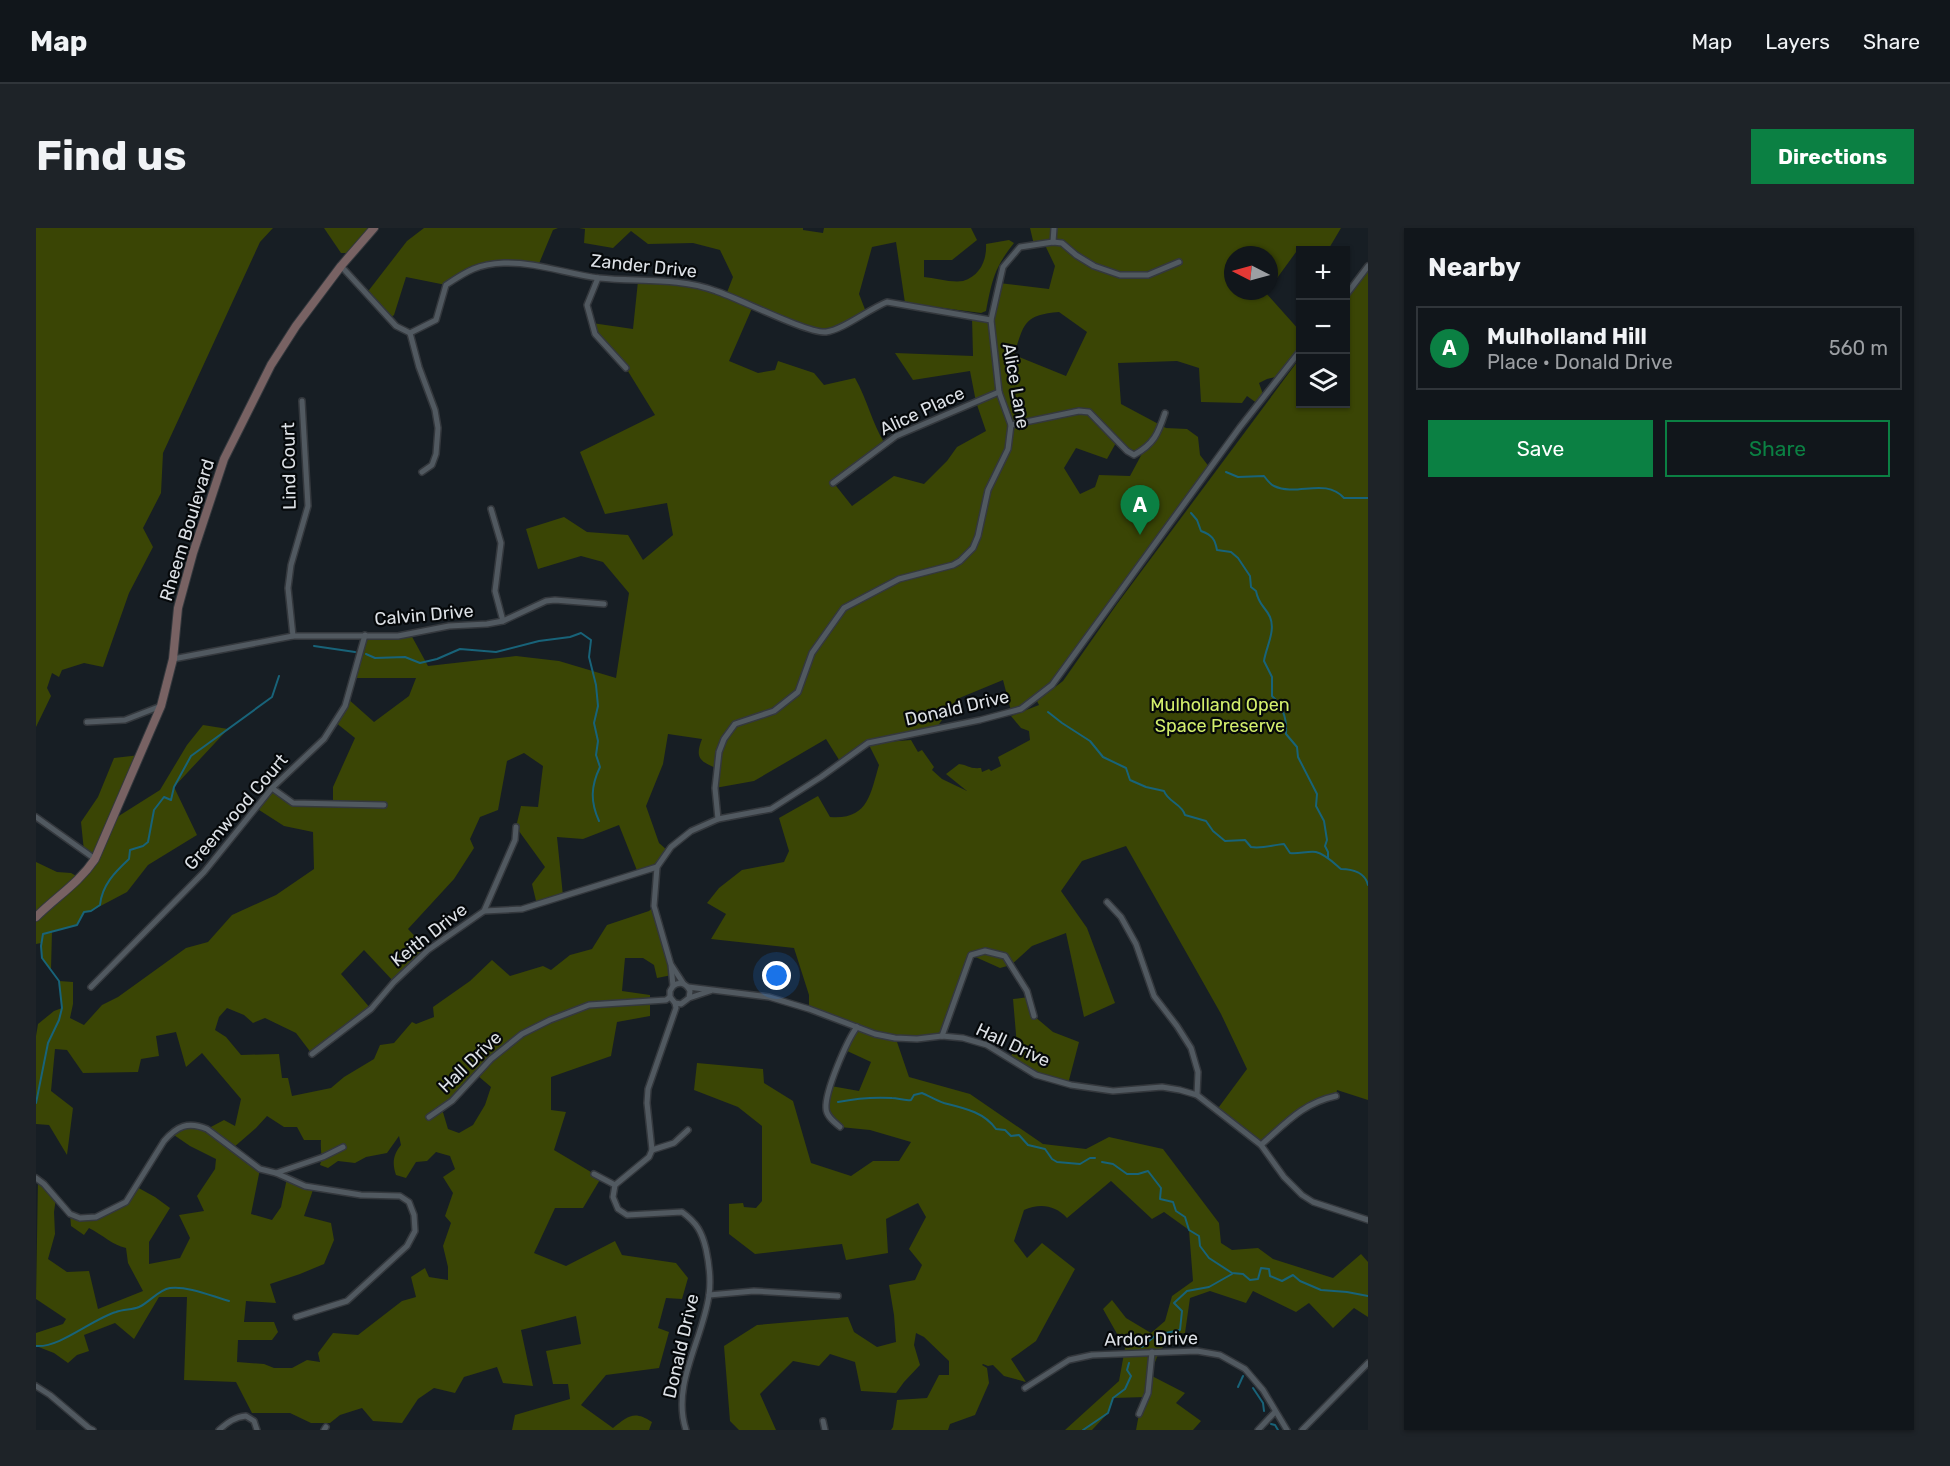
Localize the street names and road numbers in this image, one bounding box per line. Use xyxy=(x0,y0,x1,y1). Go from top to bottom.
street label: Zander Drive xyxy=(590,249,698,283)
street label: Alice Lane xyxy=(998,342,1034,430)
street label: Alice Place xyxy=(876,382,968,440)
street label: Lind Court xyxy=(277,422,301,510)
street label: Rheem Boulevard xyxy=(155,456,219,604)
street label: Calvin Drive xyxy=(374,600,474,630)
street label: Donald Drive xyxy=(903,685,1011,731)
street label: Greenwood Court xyxy=(180,749,292,875)
street label: Keith Drive xyxy=(387,898,471,972)
street label: Hall Drive xyxy=(972,1018,1054,1072)
street label: Hall Drive xyxy=(434,1027,506,1097)
street label: Donald Drive xyxy=(658,1292,704,1400)
street label: Ardor Drive xyxy=(1104,1327,1198,1351)

